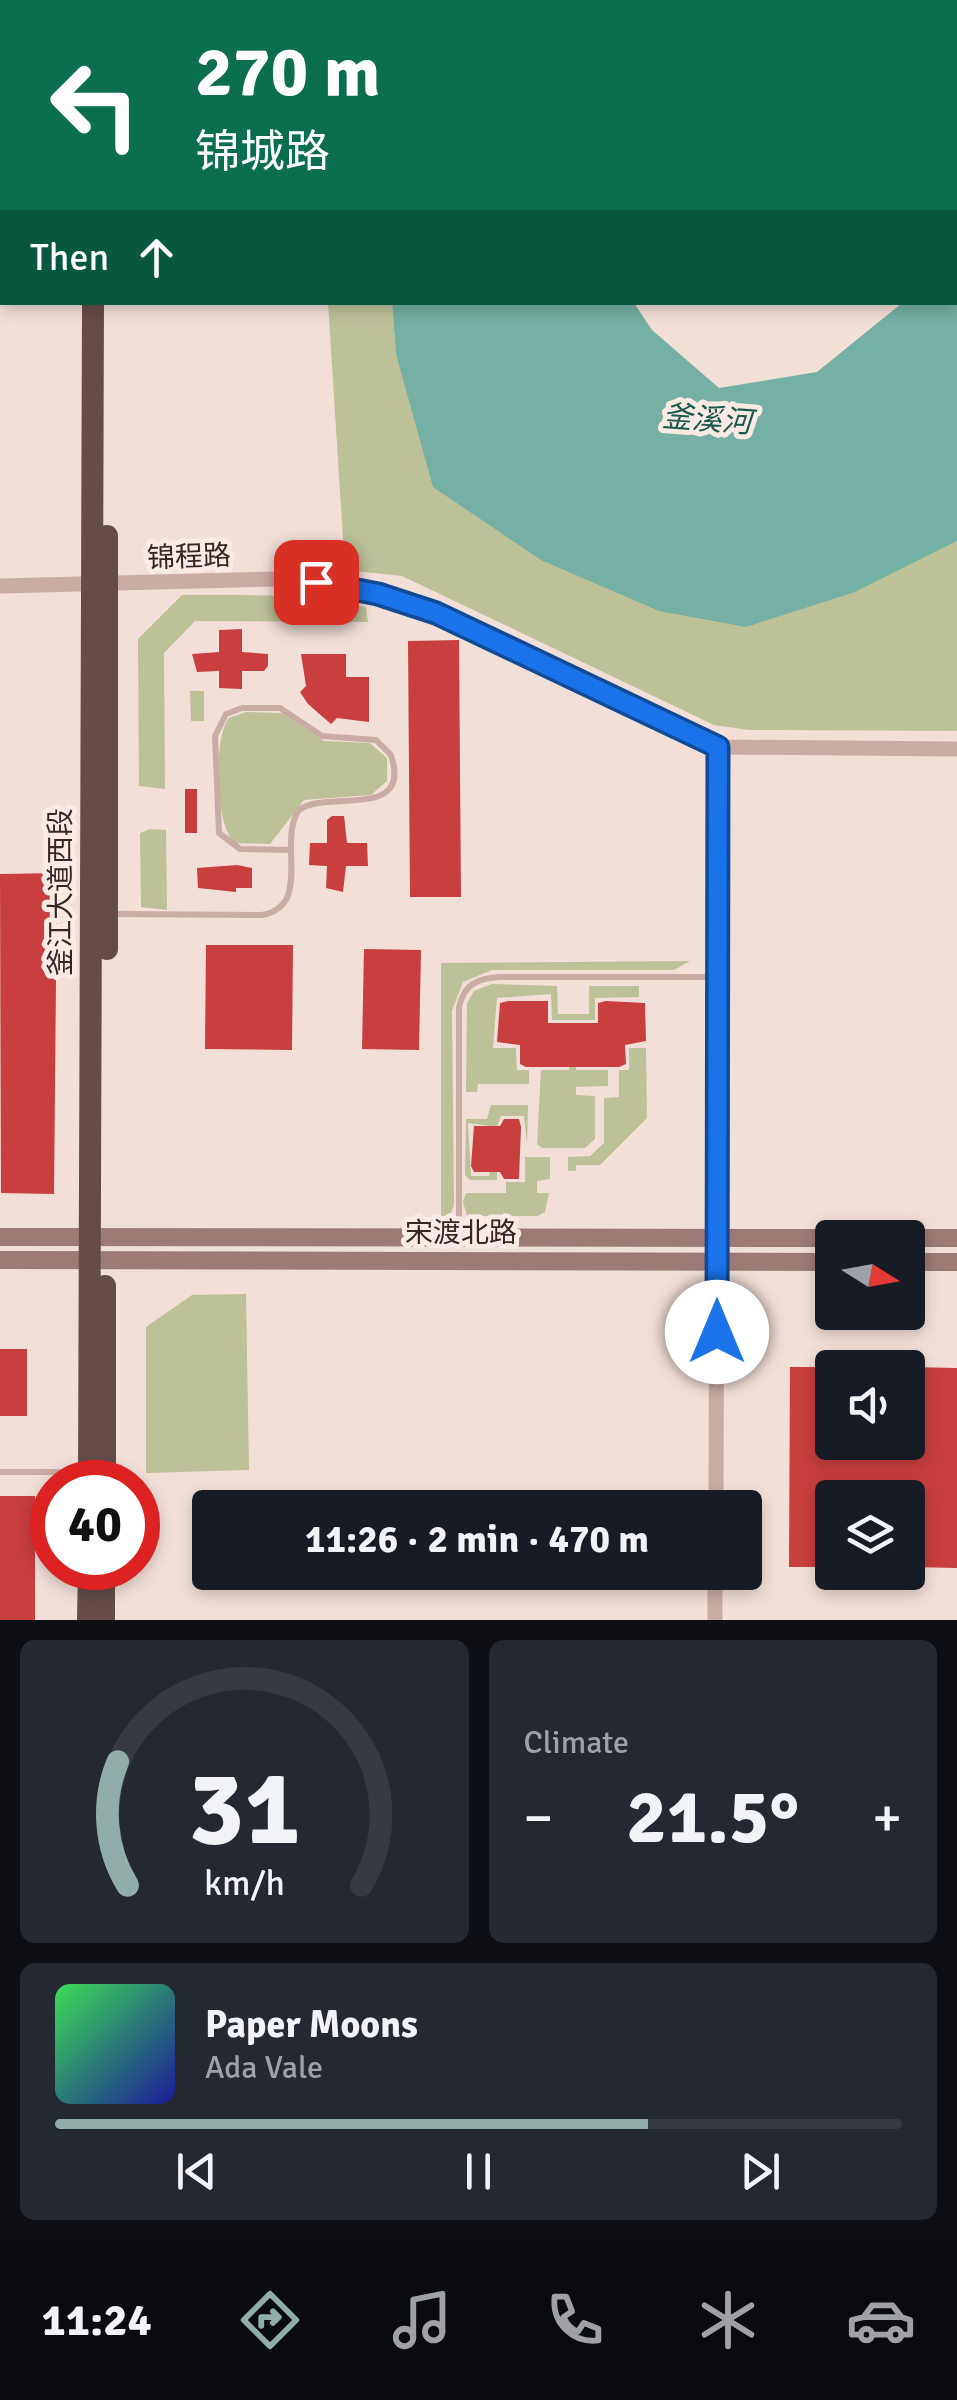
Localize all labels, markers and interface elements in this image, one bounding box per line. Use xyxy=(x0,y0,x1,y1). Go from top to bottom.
text: 270 m xyxy=(195,29,380,115)
icon: left xyxy=(30,40,160,170)
text: 锦城路 xyxy=(195,125,330,180)
icon: ahead xyxy=(129,230,184,285)
text: Then xyxy=(30,234,109,281)
water label: 釜溪河 xyxy=(661,398,758,442)
street label: 锦程路 xyxy=(146,539,232,575)
pin xyxy=(274,540,359,625)
icon: arrive xyxy=(289,555,344,610)
street label: 釜江大道西段 xyxy=(44,808,78,976)
street label: 宋渡北路 xyxy=(405,1216,517,1250)
north arrow xyxy=(815,1220,925,1330)
map controls xyxy=(815,1220,925,1590)
position arrow xyxy=(665,1280,769,1384)
button: sound xyxy=(815,1350,925,1460)
speed limit sign: 40 xyxy=(30,1460,160,1590)
button: layers xyxy=(815,1480,925,1590)
text: 11:26 · 2 min · 470 m xyxy=(305,1516,649,1563)
text: Climate xyxy=(524,1723,629,1762)
text: 31 xyxy=(188,1745,300,1873)
text: 21.5° xyxy=(626,1771,799,1864)
text: − xyxy=(524,1784,553,1852)
text: + xyxy=(872,1784,902,1852)
text: km/h xyxy=(204,1861,285,1905)
text: Paper Moons xyxy=(205,2001,418,2048)
text: Ada Vale xyxy=(205,2048,323,2087)
icon: previous xyxy=(169,2144,224,2199)
icon: pause xyxy=(451,2144,506,2199)
icon: next xyxy=(733,2144,788,2199)
icon: directions xyxy=(235,2285,305,2355)
icon: music xyxy=(387,2285,457,2355)
icon: phone xyxy=(540,2285,610,2355)
icon: climate xyxy=(693,2285,763,2355)
icon: car xyxy=(846,2285,916,2355)
text: 11:24 xyxy=(41,2293,152,2348)

